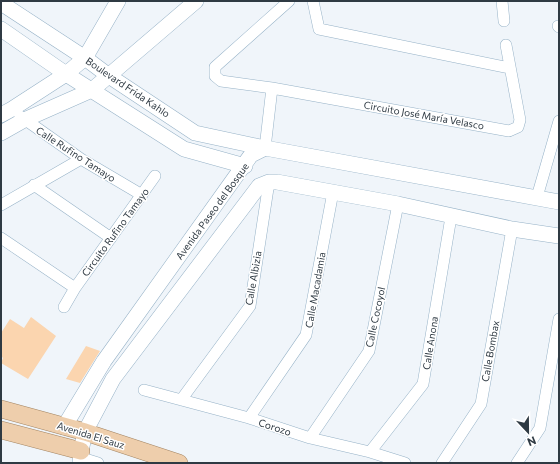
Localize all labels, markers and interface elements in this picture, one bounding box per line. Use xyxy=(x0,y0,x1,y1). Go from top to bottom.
street label: Boulevard Frida Kahlo xyxy=(84,54,172,120)
street label: Circuito José María Velasco xyxy=(363,99,485,131)
street label: Calle Rufino Tamayo xyxy=(34,124,118,184)
street label: Avenida Paseo del Bosque xyxy=(173,160,251,262)
street label: Circuito Rufino Tamayo xyxy=(79,185,151,278)
street label: Calle Albizia xyxy=(242,250,264,306)
street label: Calle Macadamia xyxy=(302,251,328,329)
street label: Calle Cocoyol xyxy=(363,286,387,348)
street label: Calle Anona xyxy=(420,315,440,371)
street label: Calle Bombax xyxy=(479,319,501,383)
north arrow xyxy=(508,412,548,452)
street label: Corozo xyxy=(257,416,293,438)
street label: Avenida El Sauz xyxy=(56,419,126,451)
text: N xyxy=(526,434,538,449)

